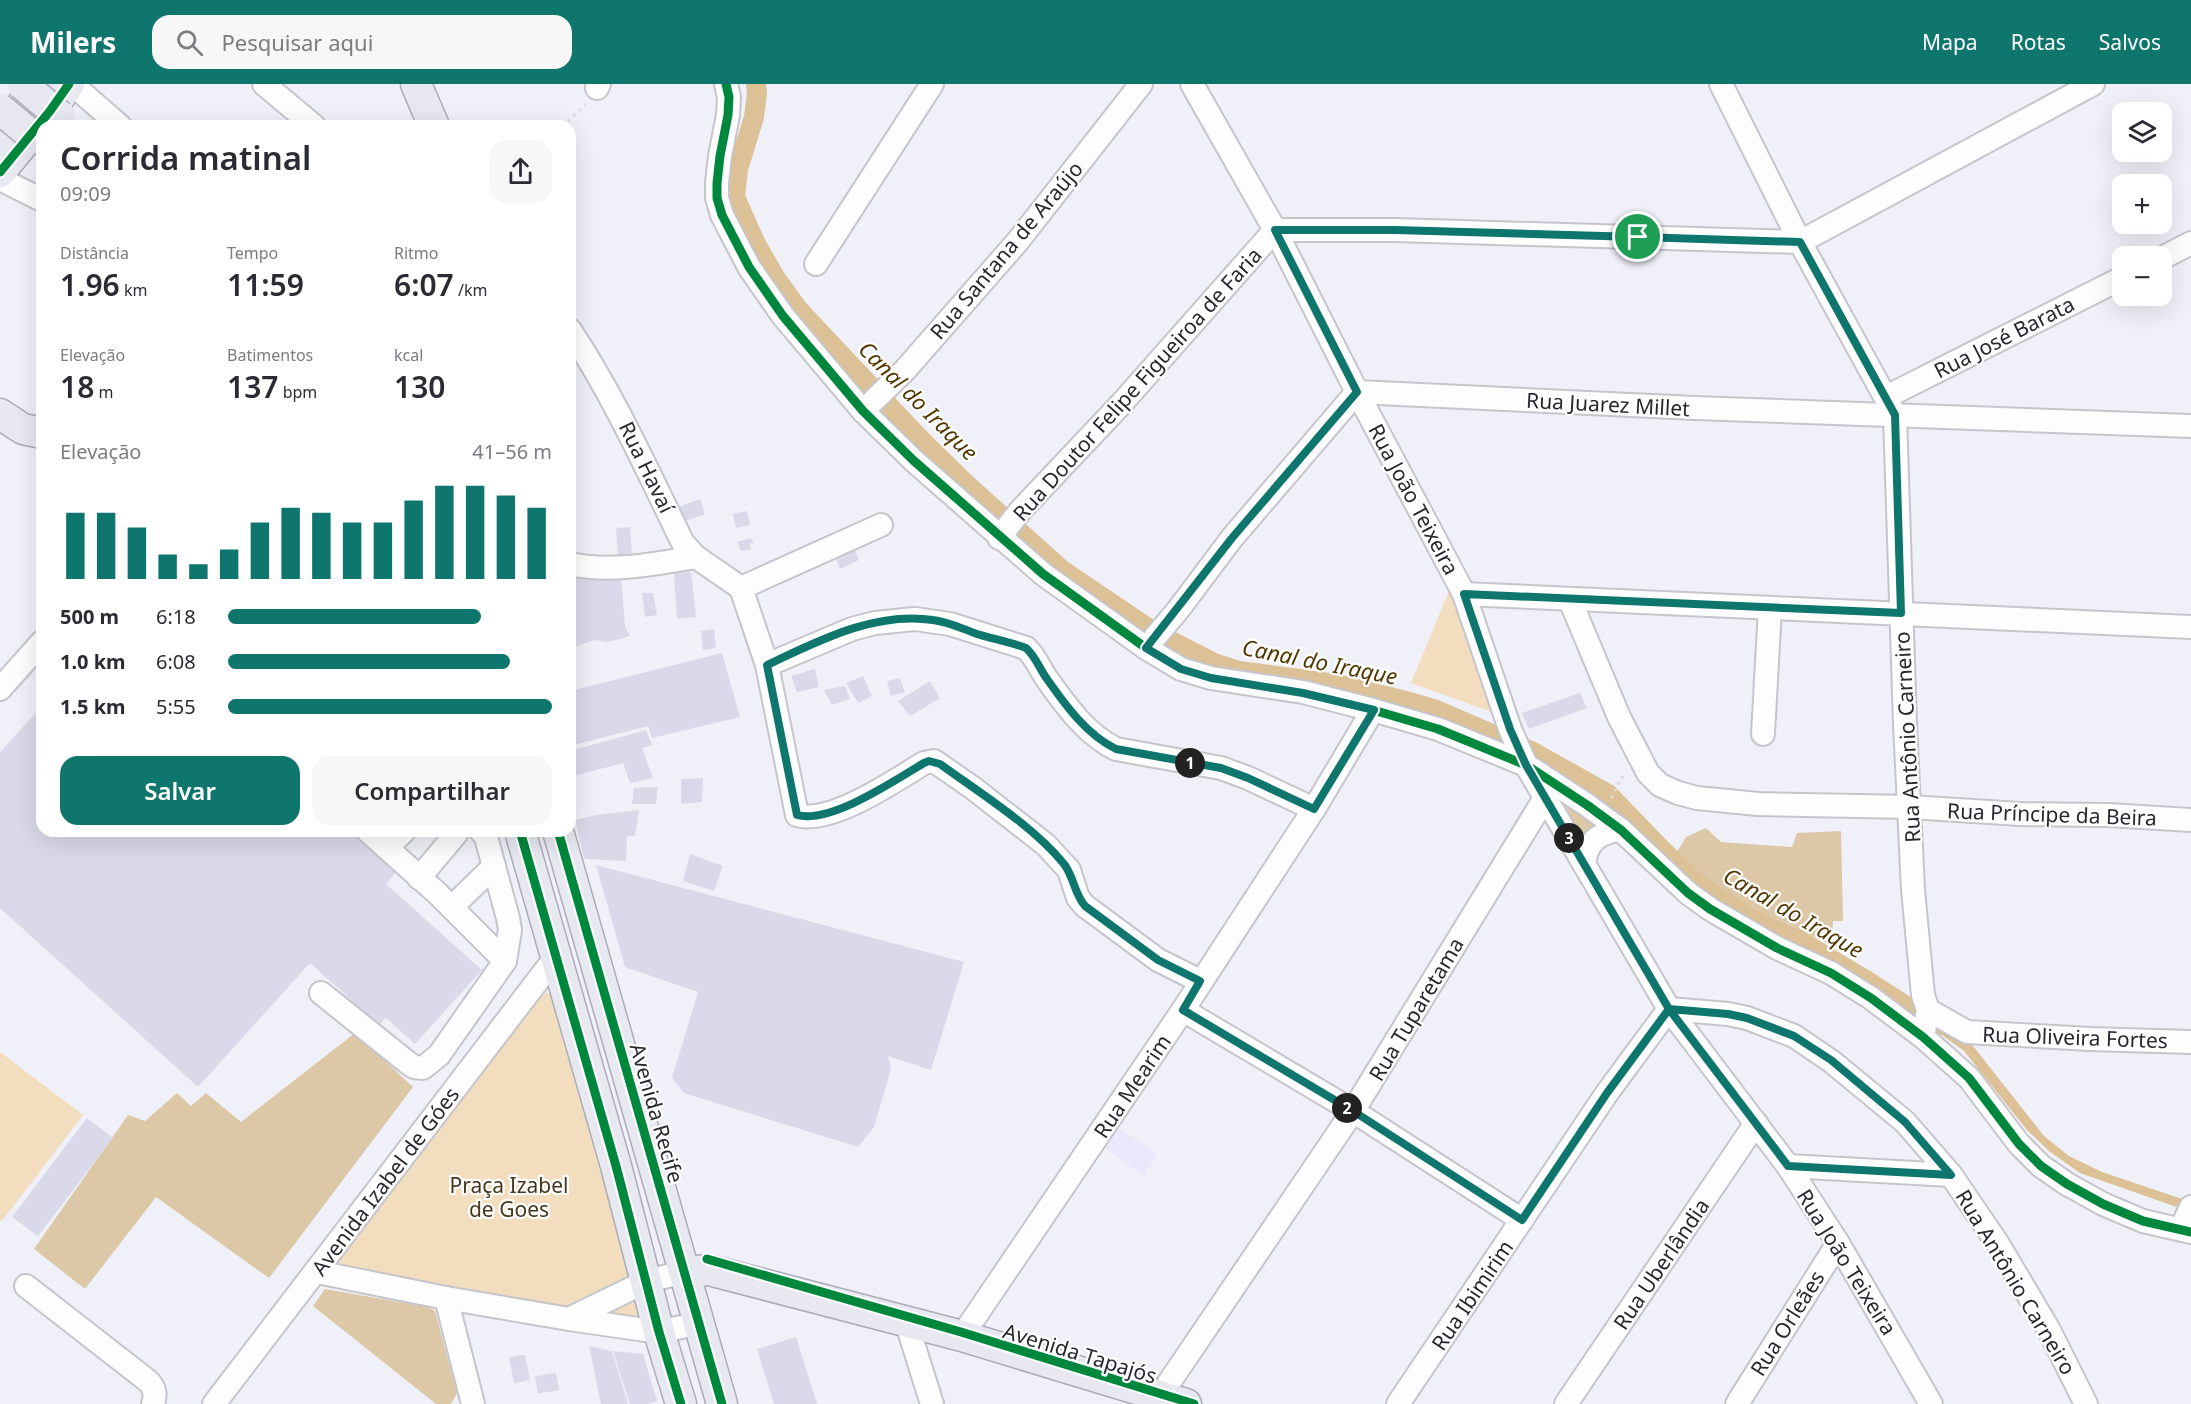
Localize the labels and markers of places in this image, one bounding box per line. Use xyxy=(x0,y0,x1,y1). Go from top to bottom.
pin xyxy=(1612,211,1663,262)
pin: 1 xyxy=(1175,748,1205,778)
pin: 3 xyxy=(1554,823,1584,853)
pin: 2 xyxy=(1332,1093,1362,1123)

